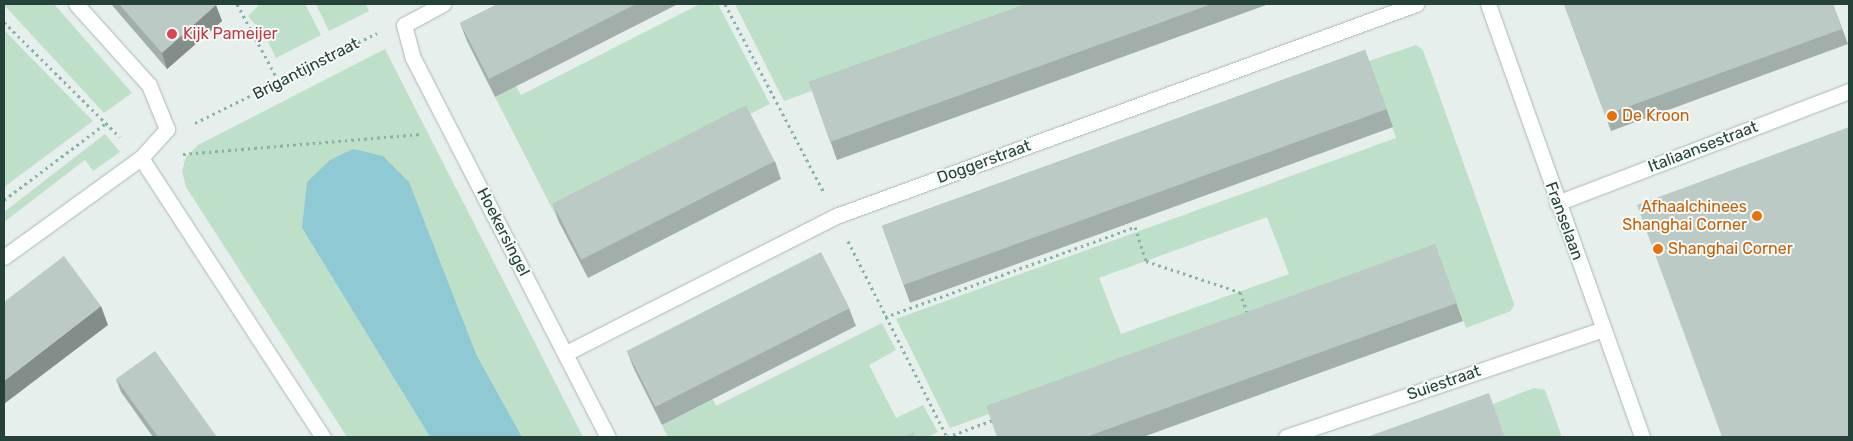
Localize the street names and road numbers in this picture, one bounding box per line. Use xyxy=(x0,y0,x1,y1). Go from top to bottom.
street label: Brigantijnstraat xyxy=(250,34,362,104)
street label: Italiaansestraat xyxy=(1645,117,1761,177)
street label: Doggerstraat xyxy=(934,136,1034,188)
street label: Franselaan xyxy=(1541,179,1587,263)
street label: Hoekersingel xyxy=(473,185,533,279)
street label: Suiestraat xyxy=(1405,361,1483,405)

